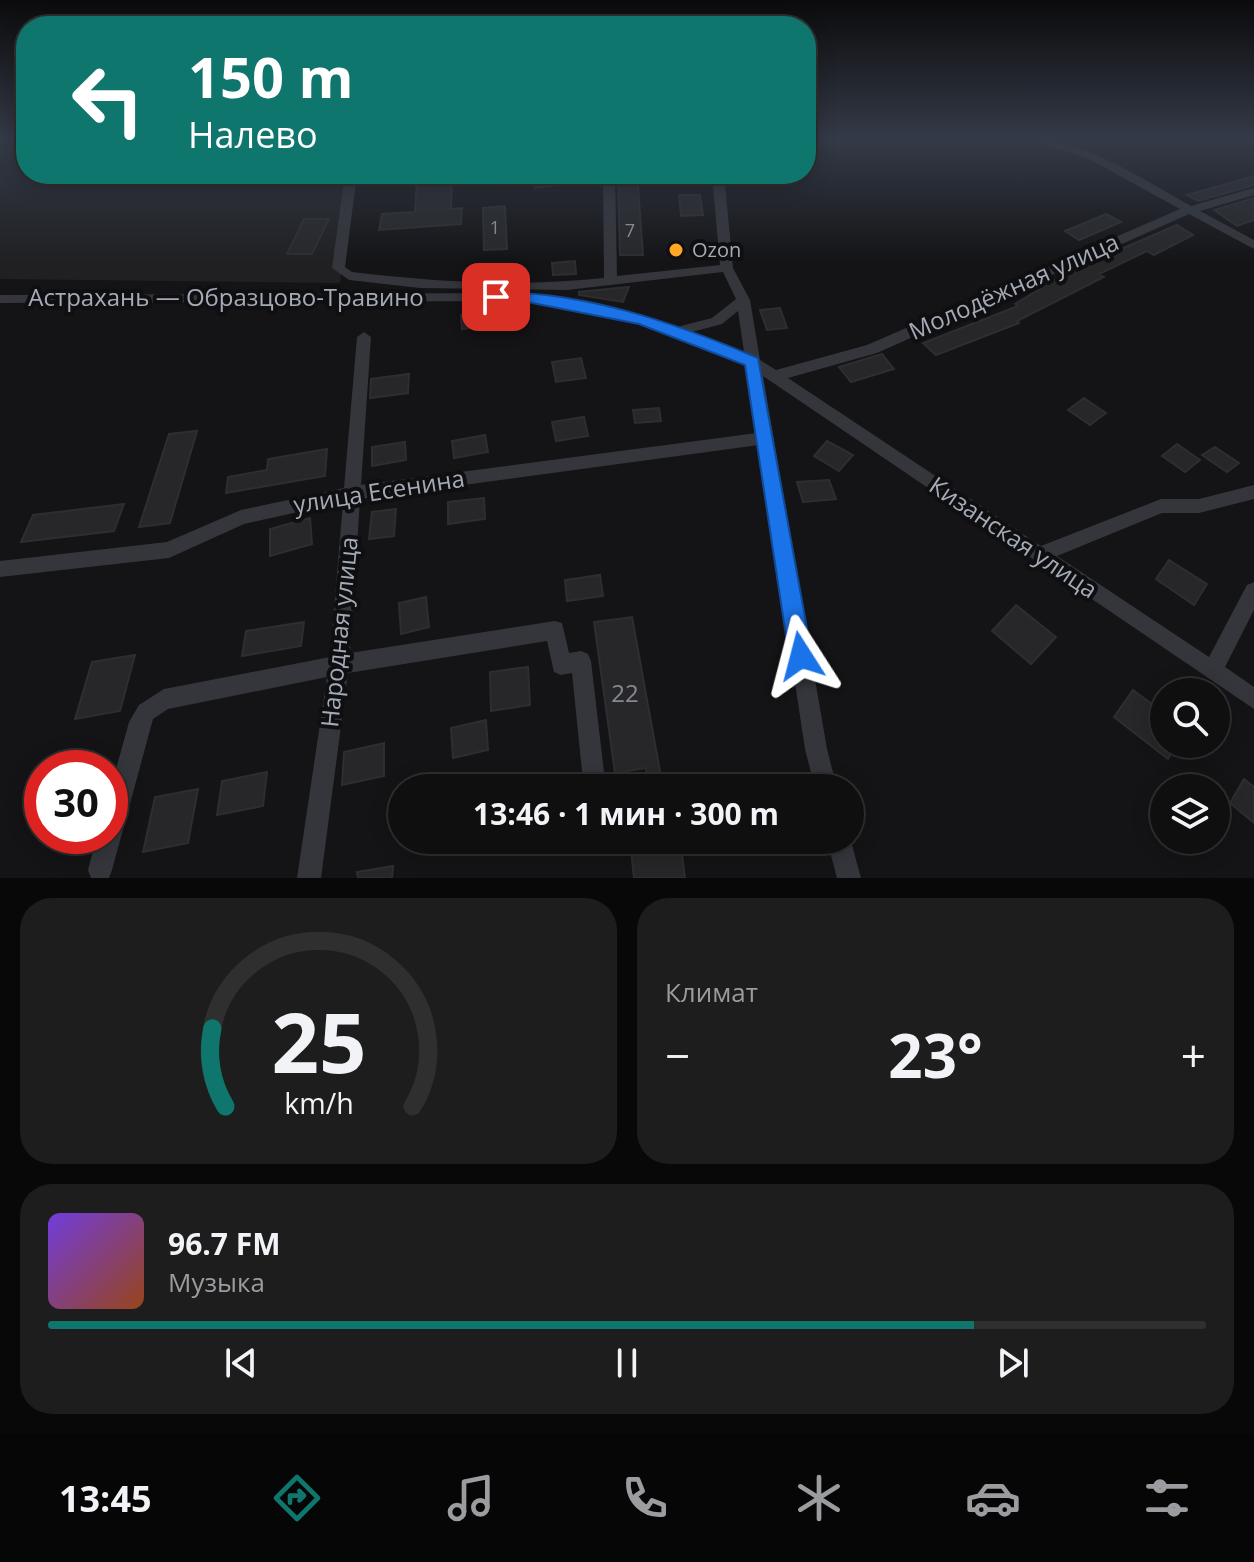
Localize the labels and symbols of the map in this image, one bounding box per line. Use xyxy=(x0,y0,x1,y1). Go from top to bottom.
house number: 1 xyxy=(490,215,500,239)
house number: 7 xyxy=(625,218,635,242)
street label: Молодёжная улица xyxy=(903,224,1124,347)
place label: Ozon xyxy=(692,236,741,263)
marker: Ozon xyxy=(667,241,685,259)
pin xyxy=(462,263,530,331)
street label: Астрахань — Образцово-Травино xyxy=(28,280,424,313)
street label: улица Есенина xyxy=(291,461,467,520)
street label: Кизанская улица xyxy=(923,468,1104,605)
street label: Народная улица xyxy=(312,535,365,729)
position arrow xyxy=(759,614,843,698)
house number: 22 xyxy=(611,676,639,709)
speed limit sign: 30 xyxy=(24,750,128,854)

